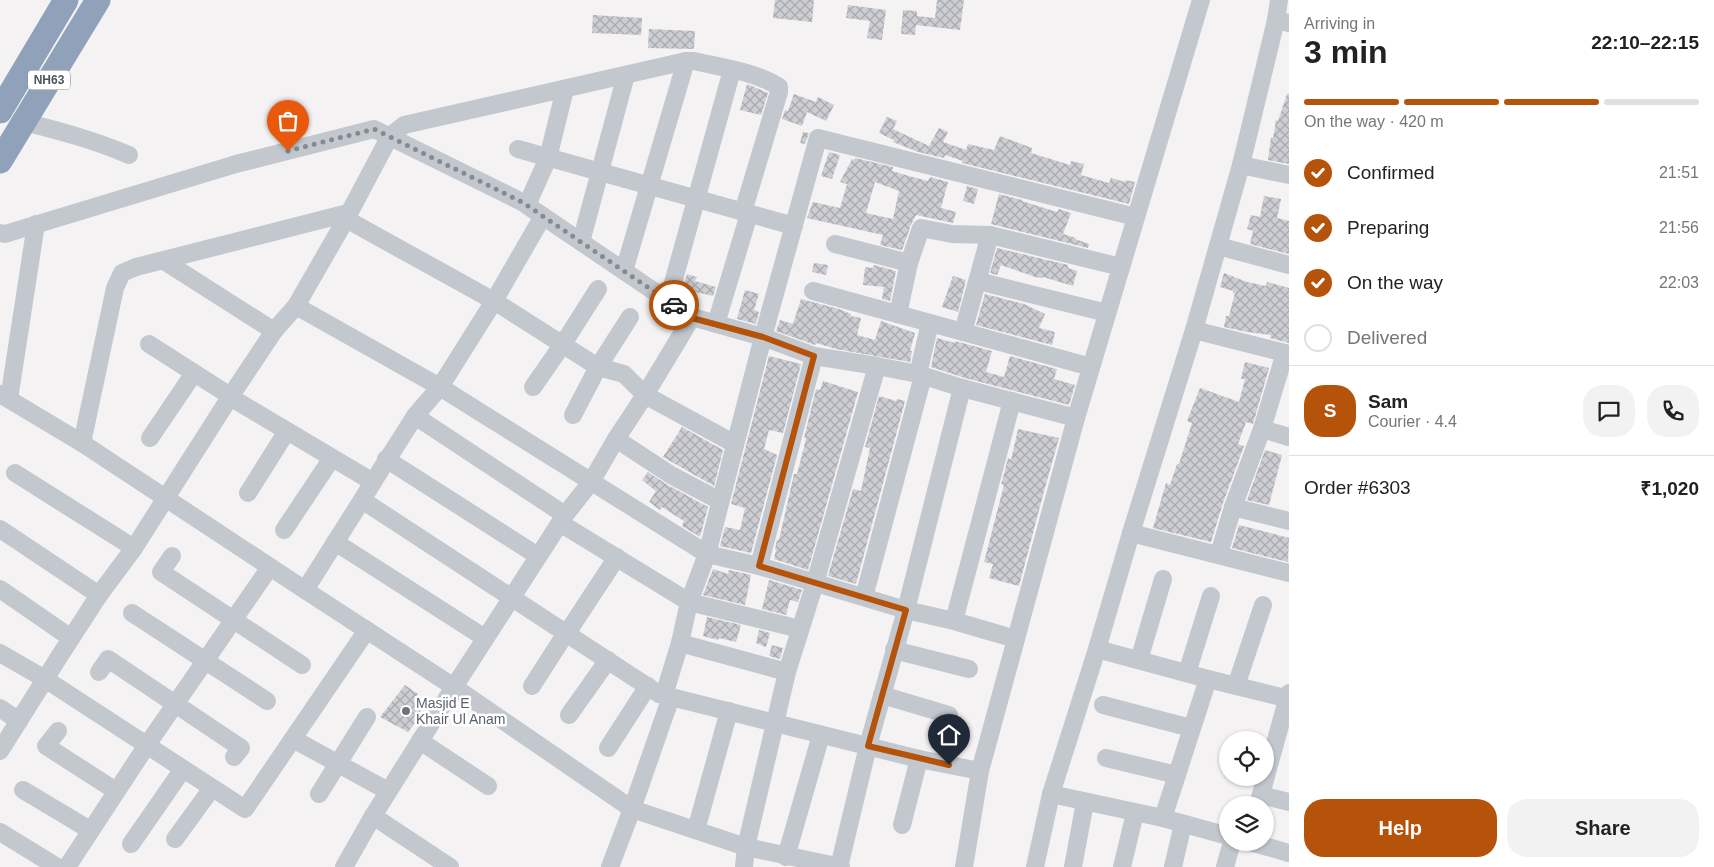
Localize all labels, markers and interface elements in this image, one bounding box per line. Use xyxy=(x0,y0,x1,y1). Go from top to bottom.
text: Arriving in xyxy=(1304,15,1375,32)
text: 22:10–22:15 xyxy=(1591,32,1699,53)
text: 3 min xyxy=(1304,34,1388,70)
road number: NH63 xyxy=(28,70,70,90)
pin xyxy=(267,100,309,151)
icon: bag xyxy=(274,107,302,135)
text: On the way · 420 m xyxy=(1304,113,1444,130)
icon: check xyxy=(1304,159,1332,187)
text: Confirmed xyxy=(1347,162,1435,183)
text: 21:51 xyxy=(1659,164,1699,181)
icon: check xyxy=(1304,214,1332,242)
text: Preparing xyxy=(1347,217,1429,238)
text: 21:56 xyxy=(1659,219,1699,236)
icon: check xyxy=(1304,269,1332,297)
text: On the way xyxy=(1347,272,1443,293)
text: 22:03 xyxy=(1659,274,1699,291)
courier xyxy=(649,280,699,330)
icon: car xyxy=(660,291,688,319)
text: Delivered xyxy=(1347,327,1427,348)
button: chat xyxy=(1583,385,1635,437)
button: phone xyxy=(1647,385,1699,437)
text: Sam xyxy=(1368,391,1408,412)
text: S xyxy=(1324,400,1336,421)
text: Courier · 4.4 xyxy=(1368,413,1457,430)
text: Order #6303 xyxy=(1304,477,1411,498)
text: ₹1,020 xyxy=(1641,478,1699,499)
place label: Masjid E Khair Ul Anam xyxy=(416,695,505,727)
marker: Masjid E Khair Ul Anam xyxy=(400,705,412,717)
pin xyxy=(928,714,970,765)
icon: home xyxy=(935,721,963,749)
map controls xyxy=(1219,731,1274,851)
button: locate xyxy=(1219,731,1274,786)
button: layers xyxy=(1219,796,1274,851)
button: Help xyxy=(1304,799,1497,857)
button: Share xyxy=(1507,799,1699,857)

